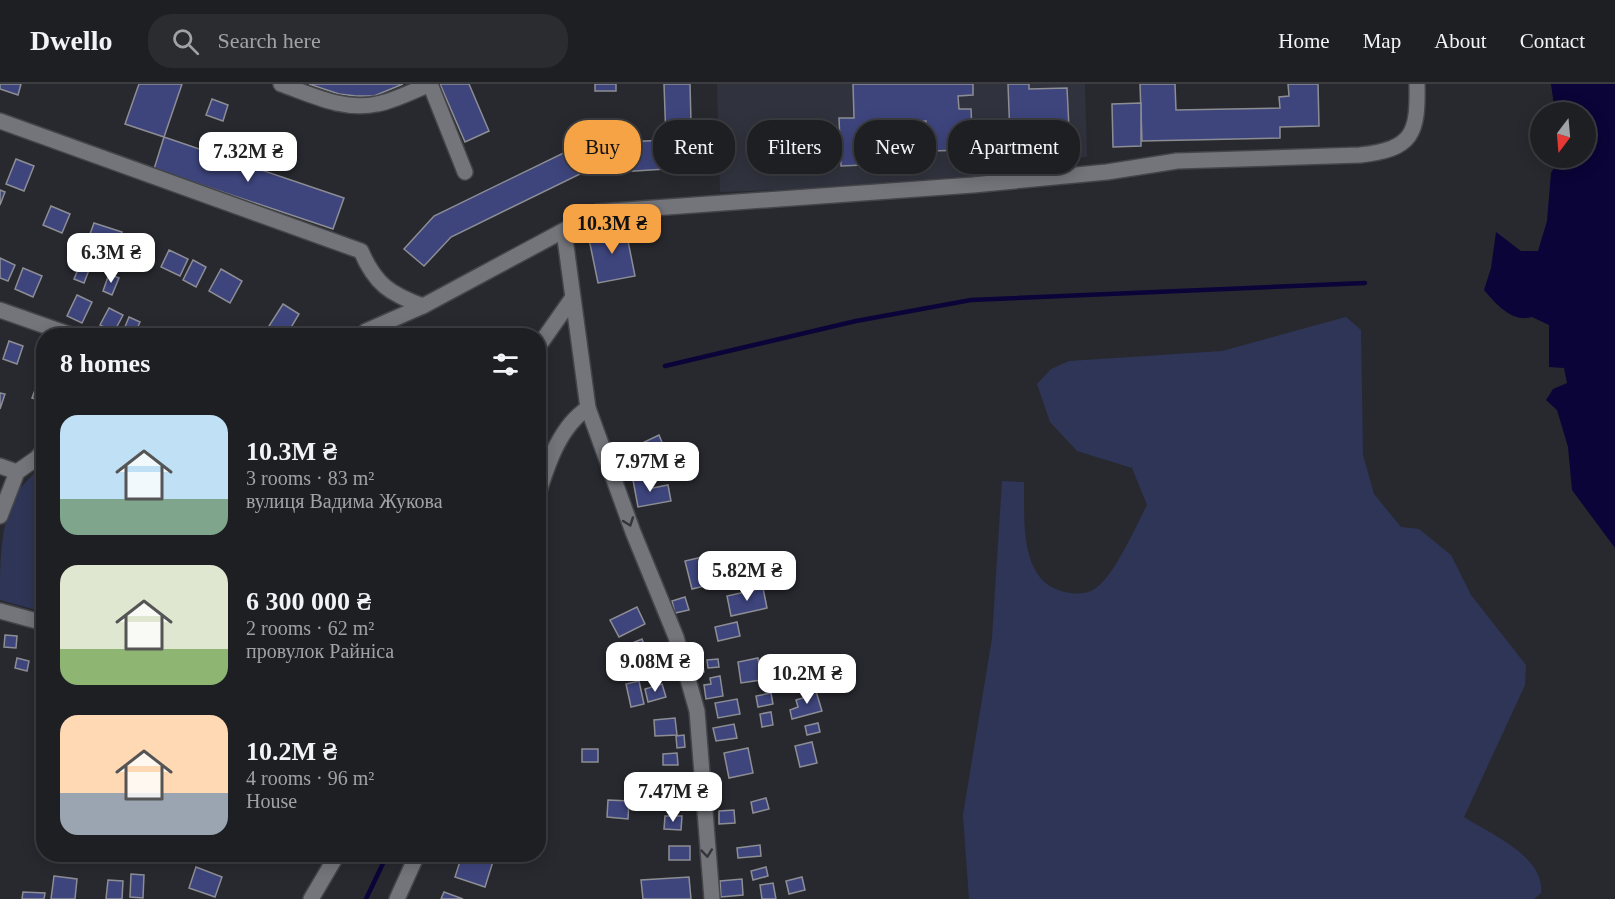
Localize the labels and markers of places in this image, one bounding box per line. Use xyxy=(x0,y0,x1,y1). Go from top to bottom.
pin: 7.32M ₴ xyxy=(193,132,303,183)
pin: 10.3M ₴ xyxy=(557,204,667,255)
pin: 6.3M ₴ xyxy=(62,233,160,284)
pin: 7.97M ₴ xyxy=(595,442,705,493)
pin: 5.82M ₴ xyxy=(692,551,802,602)
pin: 9.08M ₴ xyxy=(600,642,710,693)
pin: 10.2M ₴ xyxy=(752,654,862,705)
pin: 7.47M ₴ xyxy=(618,772,728,823)

